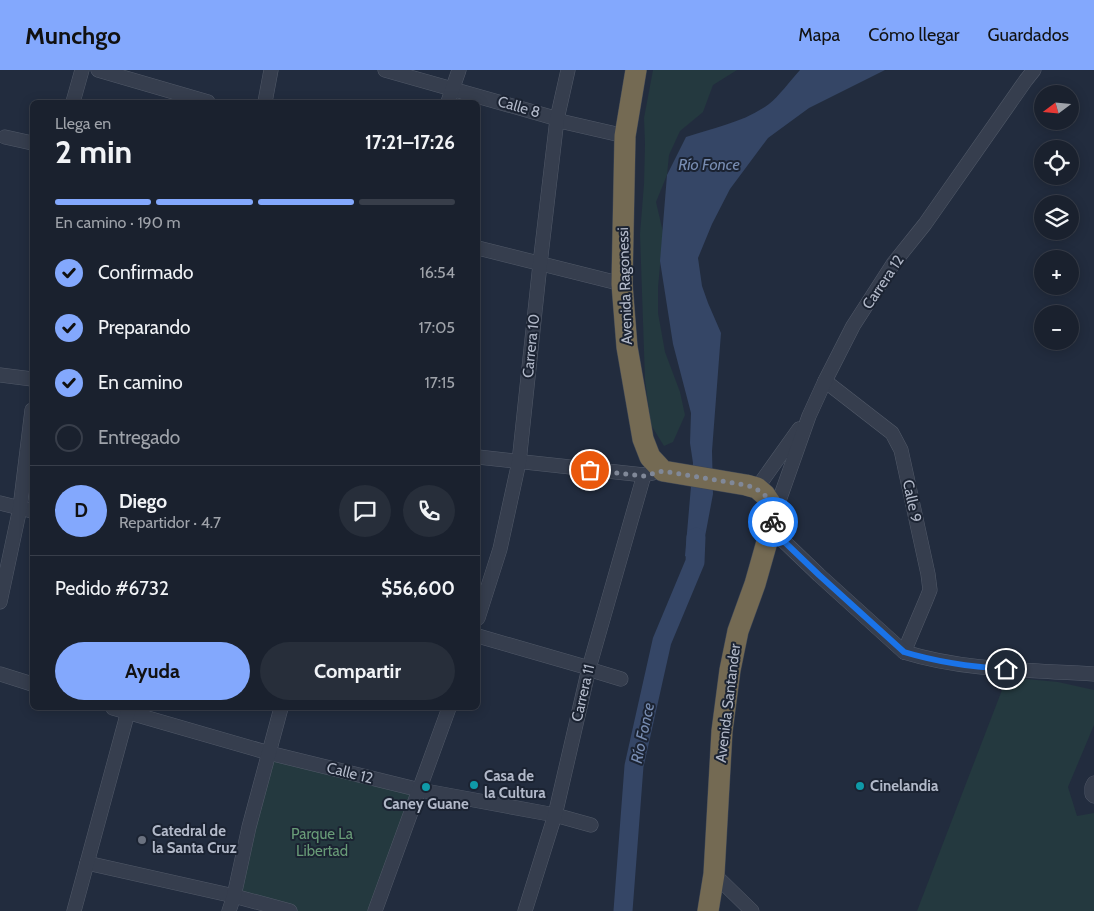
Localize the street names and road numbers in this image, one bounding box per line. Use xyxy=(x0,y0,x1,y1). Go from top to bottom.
street label: Calle 8 xyxy=(496,92,542,122)
street label: Avenida Ragonessi xyxy=(614,227,636,345)
street label: Carrera 12 xyxy=(858,251,908,312)
street label: Carrera 10 xyxy=(519,313,543,379)
street label: Calle 9 xyxy=(899,478,925,524)
street label: Avenida Santander xyxy=(712,642,744,764)
street label: Carrera 11 xyxy=(568,663,598,723)
street label: Calle 12 xyxy=(325,759,375,787)

